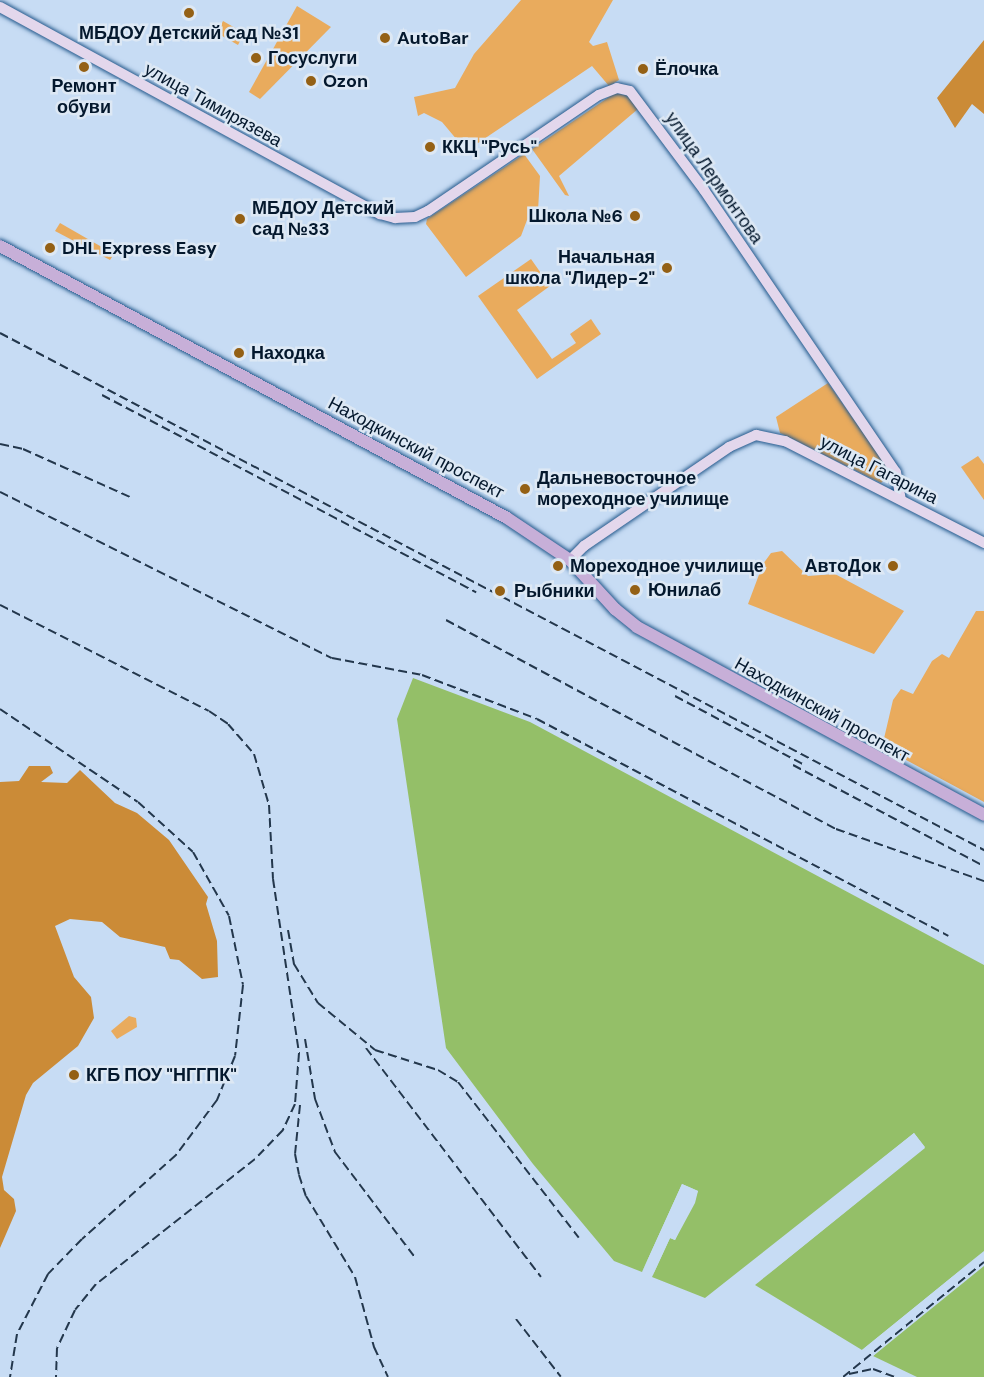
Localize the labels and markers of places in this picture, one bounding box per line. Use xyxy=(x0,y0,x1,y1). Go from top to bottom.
marker: МБДОУ Детский сад №31 xyxy=(182,6,196,20)
place label: МБДОУ Детский сад №31 xyxy=(79,22,299,44)
place label: AutoBar xyxy=(397,27,469,49)
marker: AutoBar xyxy=(378,31,392,45)
place label: Госуслуги xyxy=(268,47,357,69)
marker: Госуслуги xyxy=(249,51,263,65)
place label: Ёлочка xyxy=(655,58,718,80)
marker: Ремонт обуви xyxy=(77,60,91,74)
marker: Ёлочка xyxy=(636,62,650,76)
place label: Ozon xyxy=(323,70,368,92)
marker: Ozon xyxy=(304,74,318,88)
place label: Ремонт обуви xyxy=(51,76,117,118)
place label: ККЦ "Русь" xyxy=(442,136,537,158)
marker: ККЦ "Русь" xyxy=(423,140,437,154)
place label: МБДОУ Детский сад №33 xyxy=(252,198,394,240)
place label: Школа №6 xyxy=(528,205,623,227)
marker: Школа №6 xyxy=(628,209,642,223)
marker: МБДОУ Детский сад №33 xyxy=(233,212,247,226)
place label: DHL Express Easy xyxy=(62,237,217,259)
marker: DHL Express Easy xyxy=(43,241,57,255)
place label: Начальная школа "Лидер-2" xyxy=(505,247,655,290)
marker: Начальная школа "Лидер-2" xyxy=(660,261,674,275)
place label: Находка xyxy=(251,342,325,364)
marker: Находка xyxy=(232,346,246,360)
place label: Дальневосточное мореходное училище xyxy=(537,468,729,510)
marker: Дальневосточное мореходное училище xyxy=(518,482,532,496)
place label: Мореходное училище xyxy=(570,555,764,577)
place label: АвтоДок xyxy=(805,555,881,577)
marker: Мореходное училище xyxy=(551,559,565,573)
marker: АвтоДок xyxy=(886,559,900,573)
place label: Юнилаб xyxy=(648,579,721,601)
place label: Рыбники xyxy=(514,580,595,602)
marker: Юнилаб xyxy=(626,581,644,599)
marker: Рыбники xyxy=(491,582,509,600)
place label: КГБ ПОУ "НГГПК" xyxy=(86,1064,237,1086)
marker: КГБ ПОУ "НГГПК" xyxy=(67,1068,81,1082)

